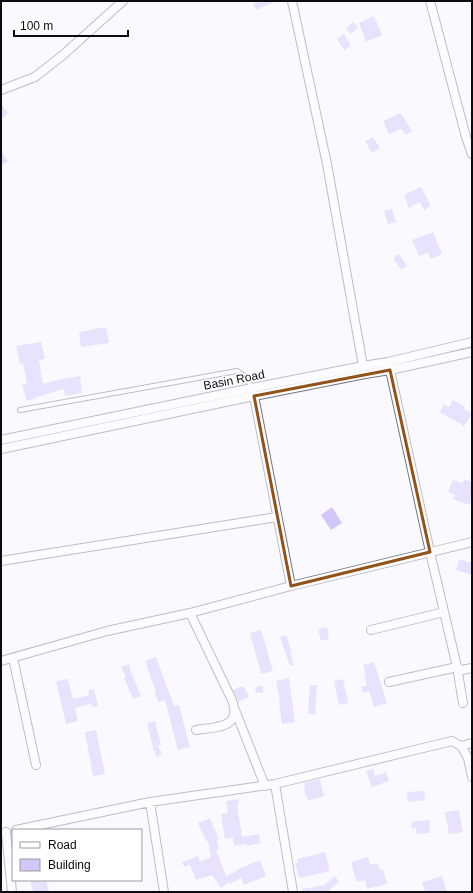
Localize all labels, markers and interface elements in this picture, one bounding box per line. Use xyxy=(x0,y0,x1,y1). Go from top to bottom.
scale bar xyxy=(14,12,128,38)
text: 100 m xyxy=(20,19,53,33)
street label: Basin Road xyxy=(202,367,266,393)
legend xyxy=(12,829,142,881)
text: Road xyxy=(48,838,77,852)
text: Building xyxy=(48,858,91,872)

